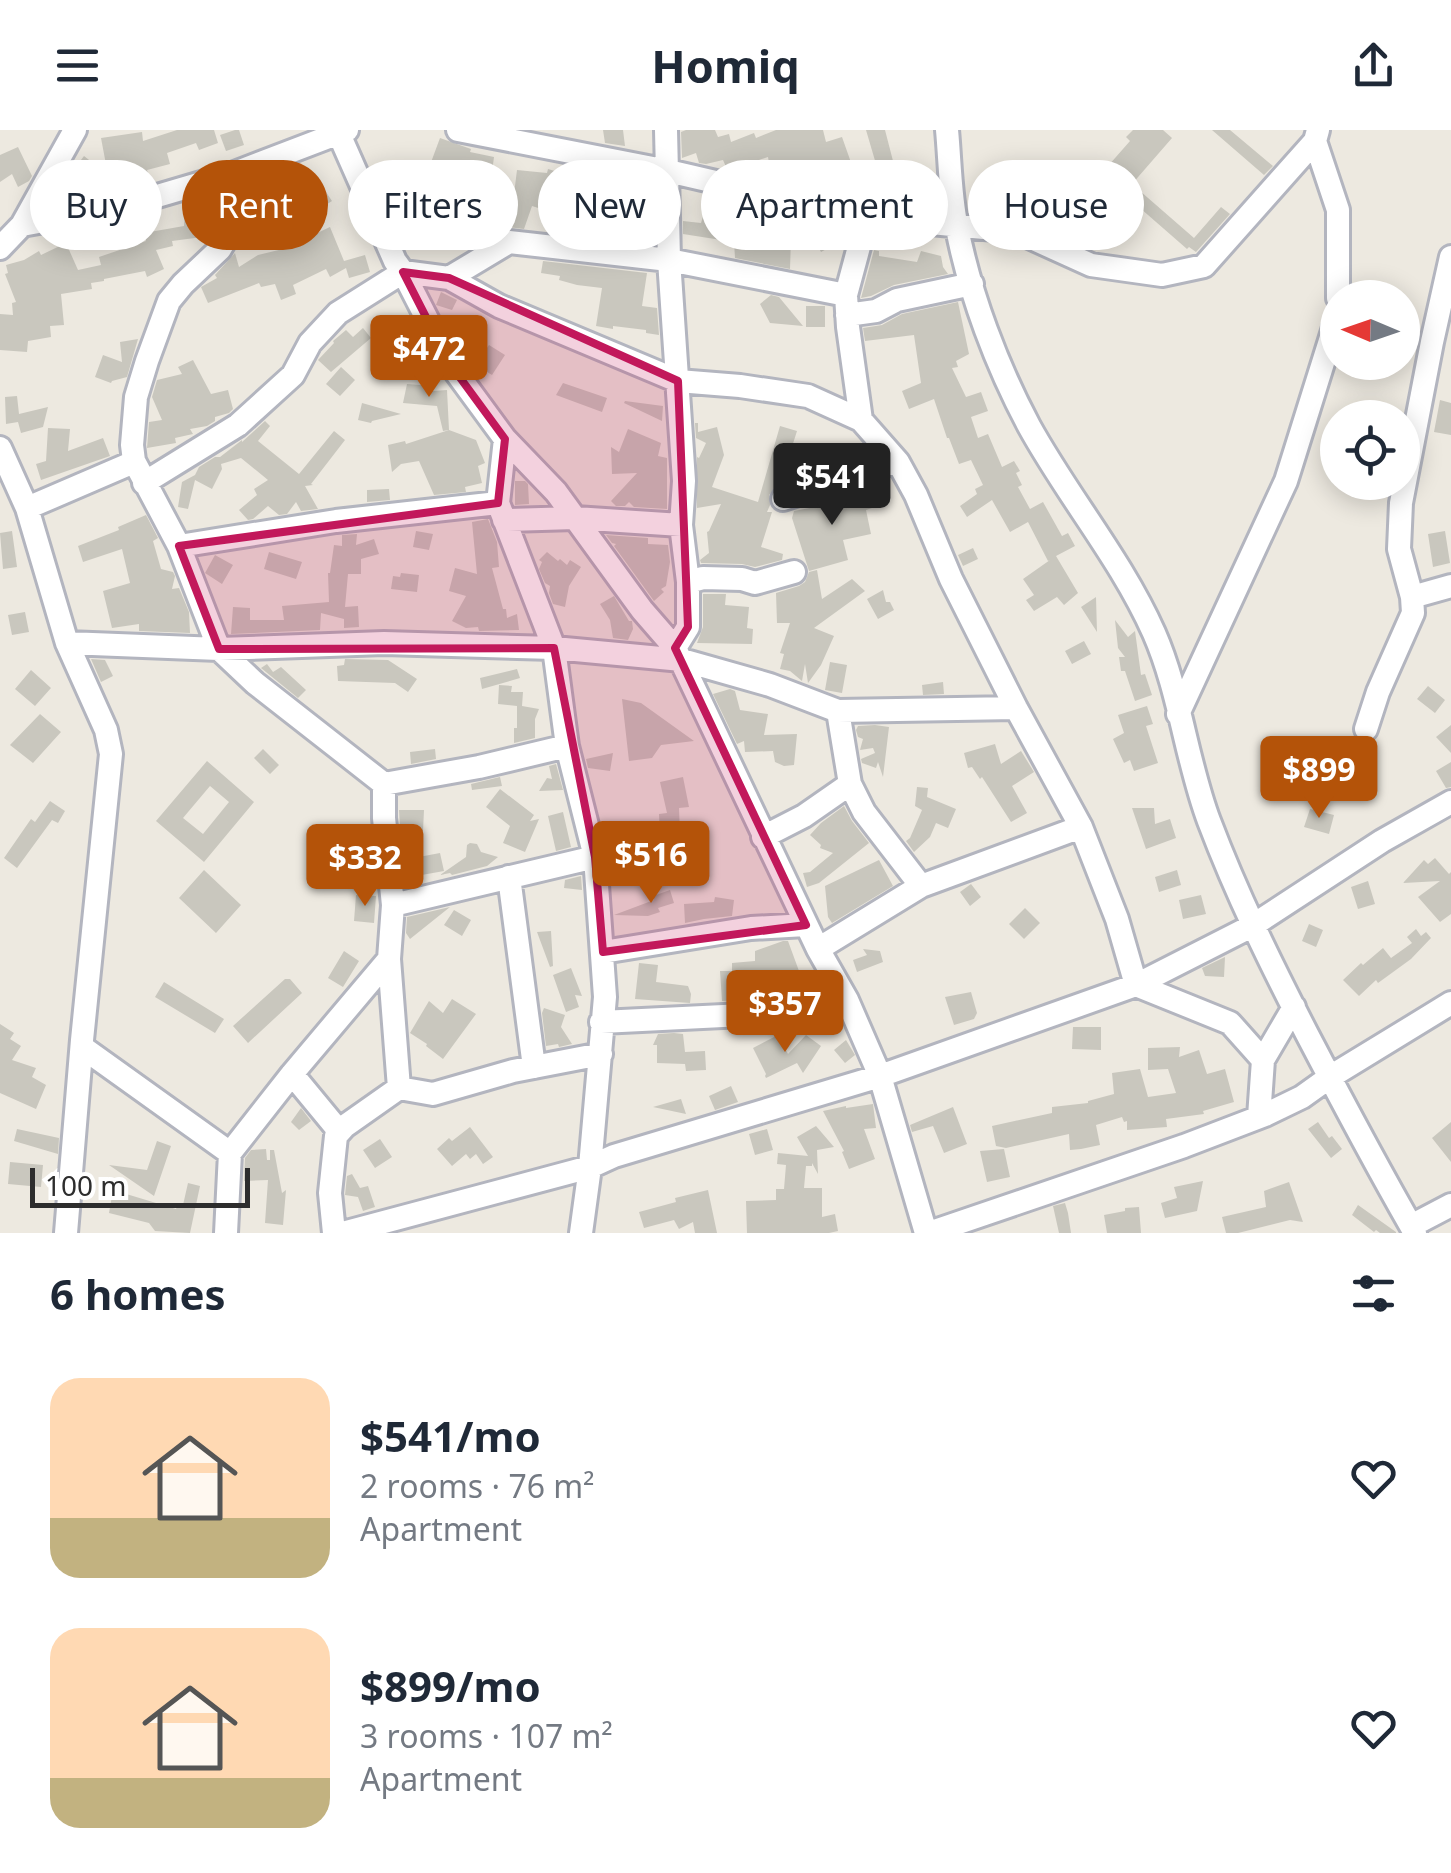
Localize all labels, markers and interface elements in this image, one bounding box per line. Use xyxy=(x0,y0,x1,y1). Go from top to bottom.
text: Homiq xyxy=(651,35,800,96)
icon: menu xyxy=(50,38,105,93)
icon: share xyxy=(1346,38,1401,93)
chip: Buy xyxy=(30,160,162,250)
chip: Rent xyxy=(182,160,328,250)
chip: Filters xyxy=(348,160,518,250)
chip: New xyxy=(538,160,681,250)
chip: Apartment xyxy=(701,160,948,250)
chip: House xyxy=(968,160,1144,250)
north arrow xyxy=(1320,280,1420,380)
map controls xyxy=(1320,280,1420,500)
pin: $472 xyxy=(370,315,488,400)
text: $472 xyxy=(392,326,466,369)
button: locate xyxy=(1320,400,1420,500)
pin: $541 xyxy=(773,443,891,528)
text: $541 xyxy=(795,454,869,497)
pin: $899 xyxy=(1260,736,1378,821)
text: $899 xyxy=(1282,747,1356,790)
pin: $516 xyxy=(592,821,710,906)
pin: $332 xyxy=(306,824,424,909)
text: $516 xyxy=(614,832,688,875)
text: $332 xyxy=(328,835,402,878)
pin: $357 xyxy=(726,970,844,1055)
text: $357 xyxy=(748,981,822,1024)
scale bar xyxy=(30,1163,250,1208)
text: 100 m xyxy=(45,1166,127,1204)
text: 6 homes xyxy=(50,1265,226,1322)
icon: filters xyxy=(1346,1266,1401,1321)
text: $541/mo xyxy=(360,1407,541,1464)
icon: home xyxy=(130,1418,250,1538)
icon: heart xyxy=(1346,1451,1401,1506)
text: 2 rooms · 76 m² xyxy=(360,1464,594,1507)
text: Apartment xyxy=(360,1507,522,1550)
text: $899/mo xyxy=(360,1657,541,1714)
icon: home xyxy=(130,1668,250,1788)
icon: heart xyxy=(1346,1701,1401,1756)
text: 3 rooms · 107 m² xyxy=(360,1714,613,1757)
text: Apartment xyxy=(360,1757,522,1800)

